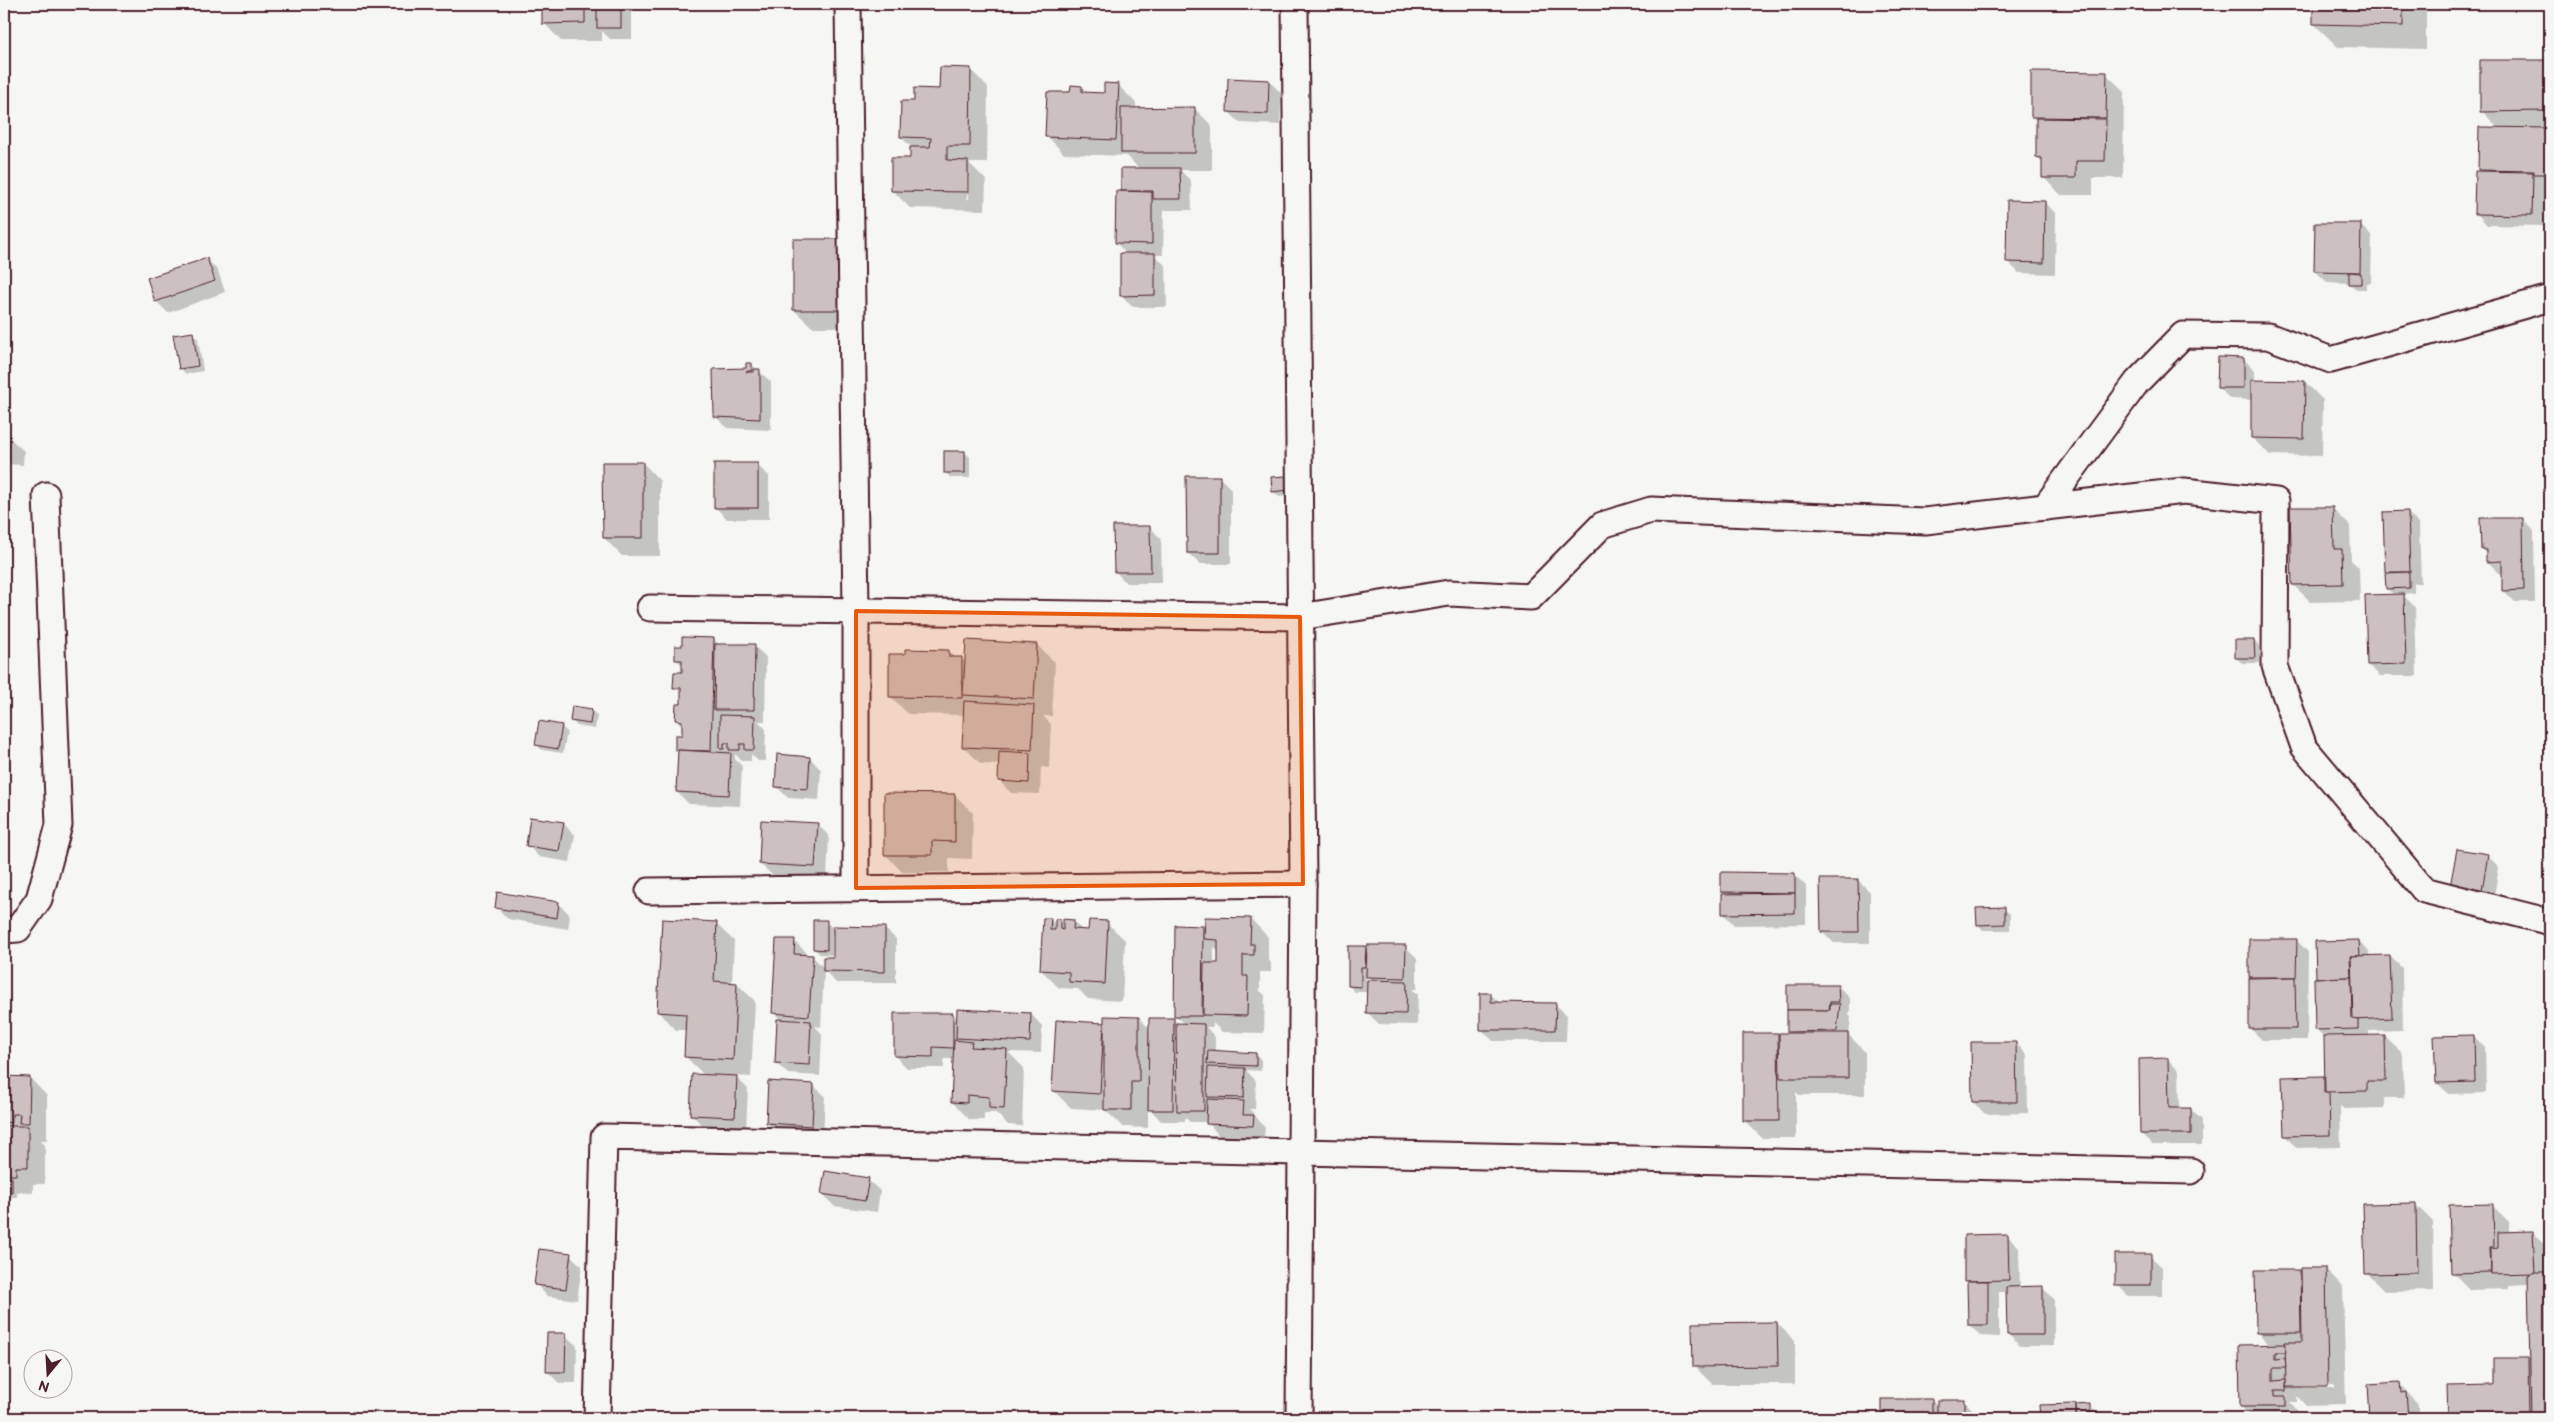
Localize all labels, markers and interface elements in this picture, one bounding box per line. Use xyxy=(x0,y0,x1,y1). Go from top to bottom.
north arrow xyxy=(22,1350,72,1400)
text: N xyxy=(37,1376,52,1396)

